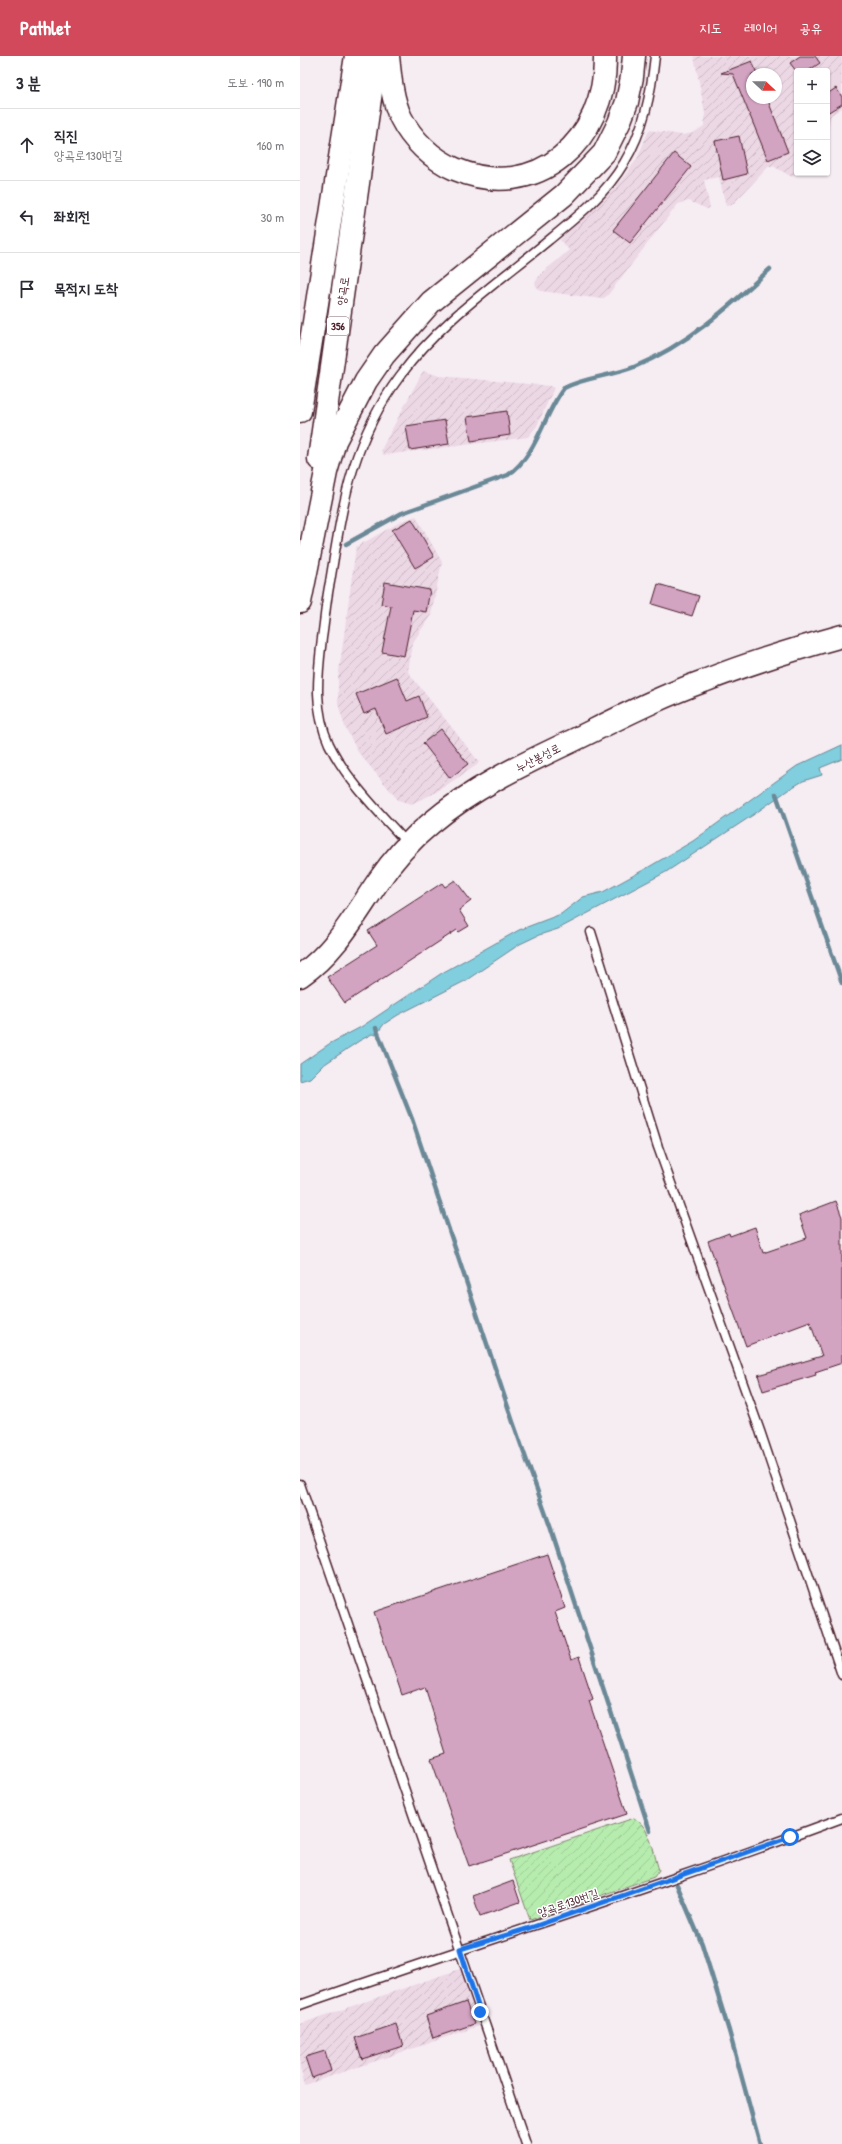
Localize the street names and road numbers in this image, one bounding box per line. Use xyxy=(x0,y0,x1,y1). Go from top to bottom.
street label: 양곡로 xyxy=(332,275,353,306)
road number: 356 xyxy=(327,317,349,335)
street label: 누산봉성로 xyxy=(512,739,563,776)
street label: 양곡로130번길 xyxy=(535,1884,601,1921)

